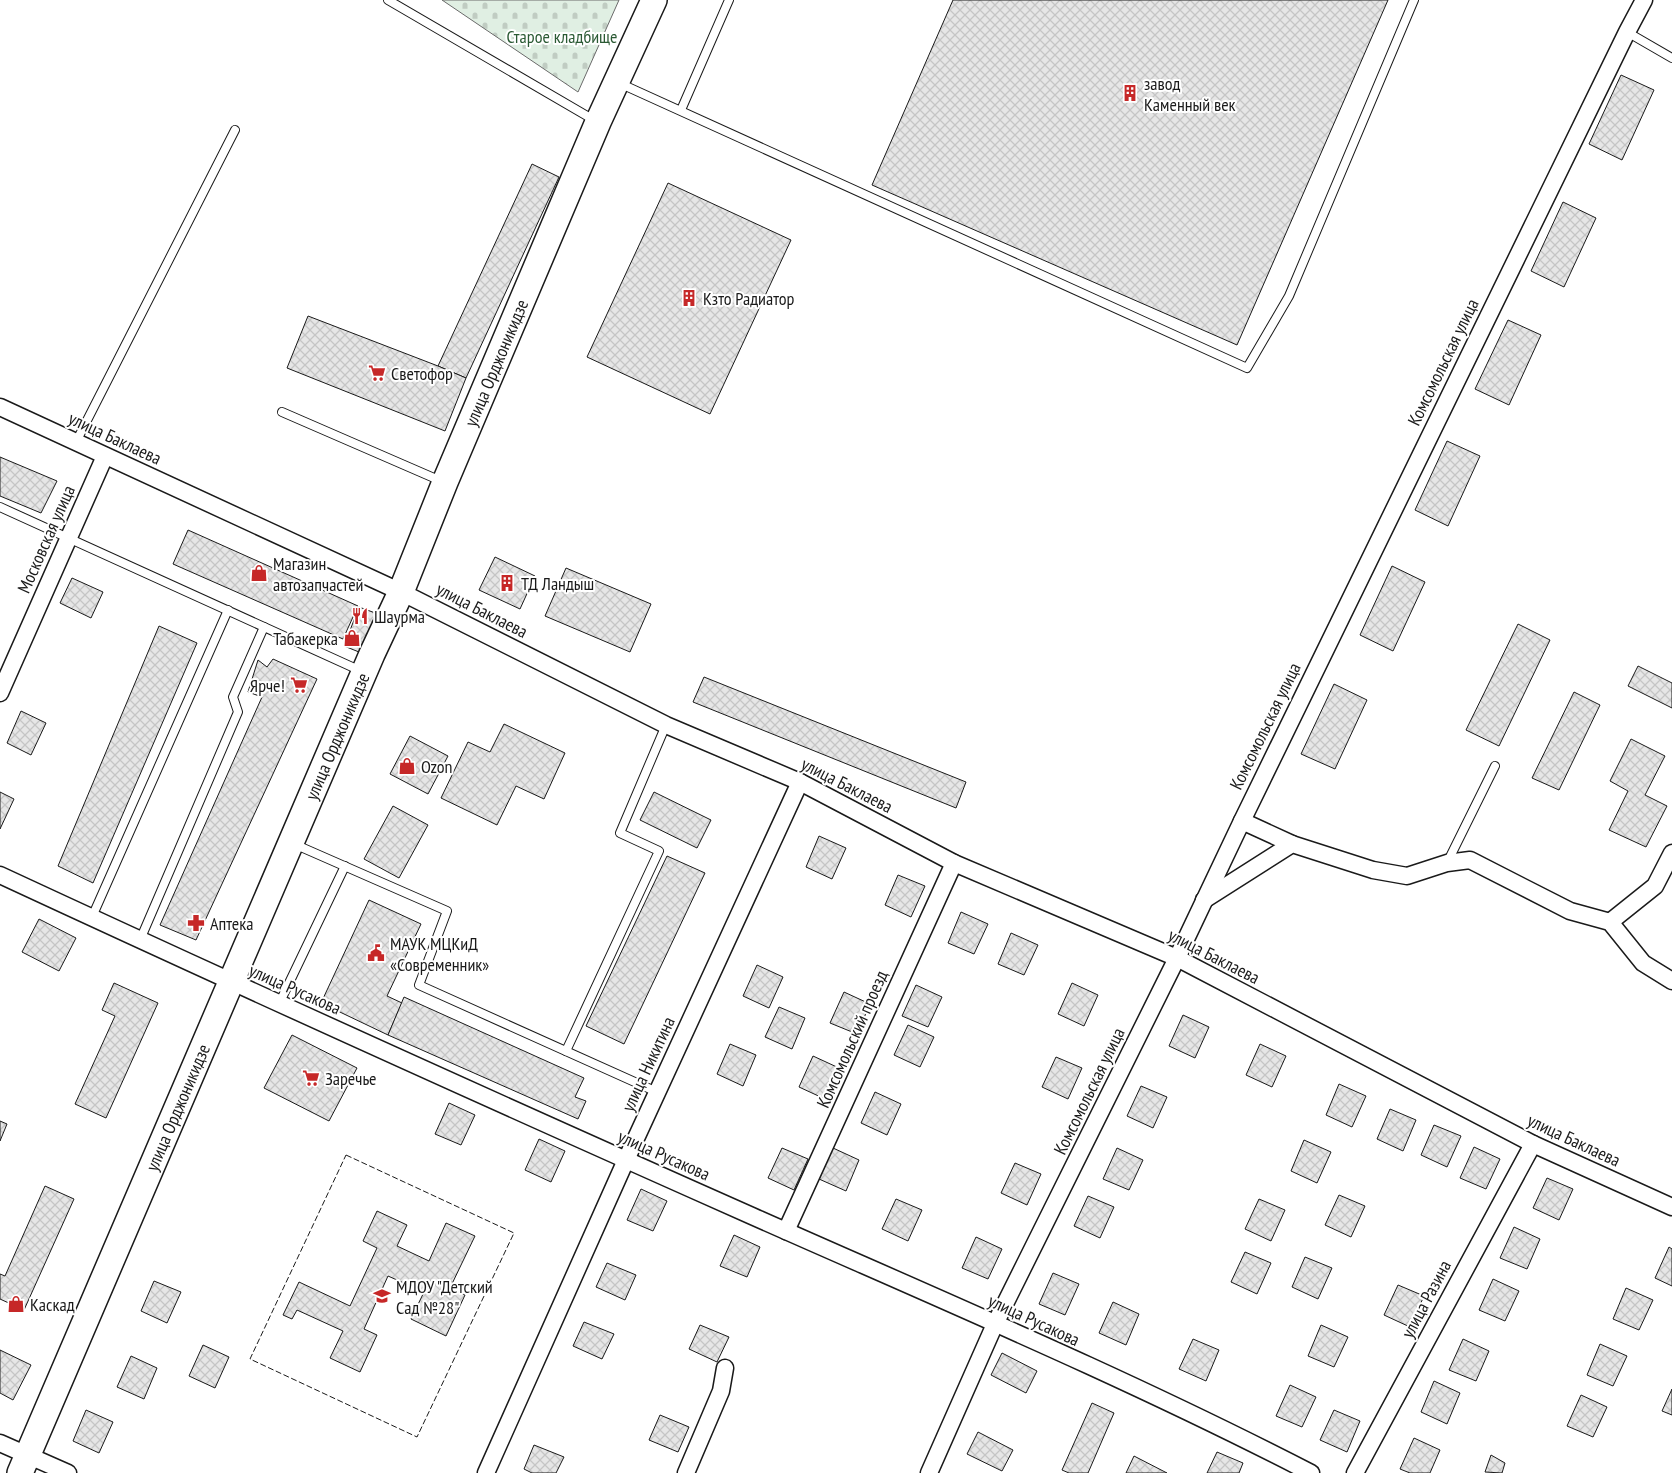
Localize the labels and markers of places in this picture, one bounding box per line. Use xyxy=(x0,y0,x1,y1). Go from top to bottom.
place label: завод Каменный век xyxy=(1144,72,1236,116)
building icon: завод Каменный век xyxy=(1120,83,1140,103)
place label: Кзто Радиатор xyxy=(703,287,795,310)
building icon: Кзто Радиатор xyxy=(679,288,699,308)
place label: Светофор xyxy=(391,362,453,385)
supermarket icon: Светофор xyxy=(367,363,387,383)
place label: Магазин автозапчастей xyxy=(273,552,363,596)
shop icon: Магазин автозапчастей xyxy=(249,563,269,583)
place label: ТД Ландыш xyxy=(521,572,594,595)
building icon: ТД Ландыш xyxy=(497,573,517,593)
place label: Шаурма xyxy=(374,605,425,628)
restaurant icon: Шаурма xyxy=(350,606,370,626)
place label: Табакерка xyxy=(273,627,338,650)
shop icon: Табакерка xyxy=(342,628,362,648)
place label: Ярче! xyxy=(250,674,285,697)
supermarket icon: Ярче! xyxy=(289,675,309,695)
place label: Ozon xyxy=(421,755,453,778)
shop icon: Ozon xyxy=(397,756,417,776)
place label: Аптека xyxy=(210,912,253,935)
pharmacy icon: Аптека xyxy=(186,913,206,933)
place label: МАУК МЦКиД «Современник» xyxy=(390,932,489,976)
public building icon: МАУК МЦКиД «Современник» xyxy=(366,943,386,963)
place label: Заречье xyxy=(325,1067,376,1090)
supermarket icon: Заречье xyxy=(301,1068,321,1088)
place label: МДОУ "Детский Сад №28" xyxy=(396,1275,493,1319)
school or university icon: МДОУ "Детский Сад №28" xyxy=(372,1286,392,1306)
place label: Каскад xyxy=(30,1293,75,1316)
shop icon: Каскад xyxy=(6,1294,26,1314)

